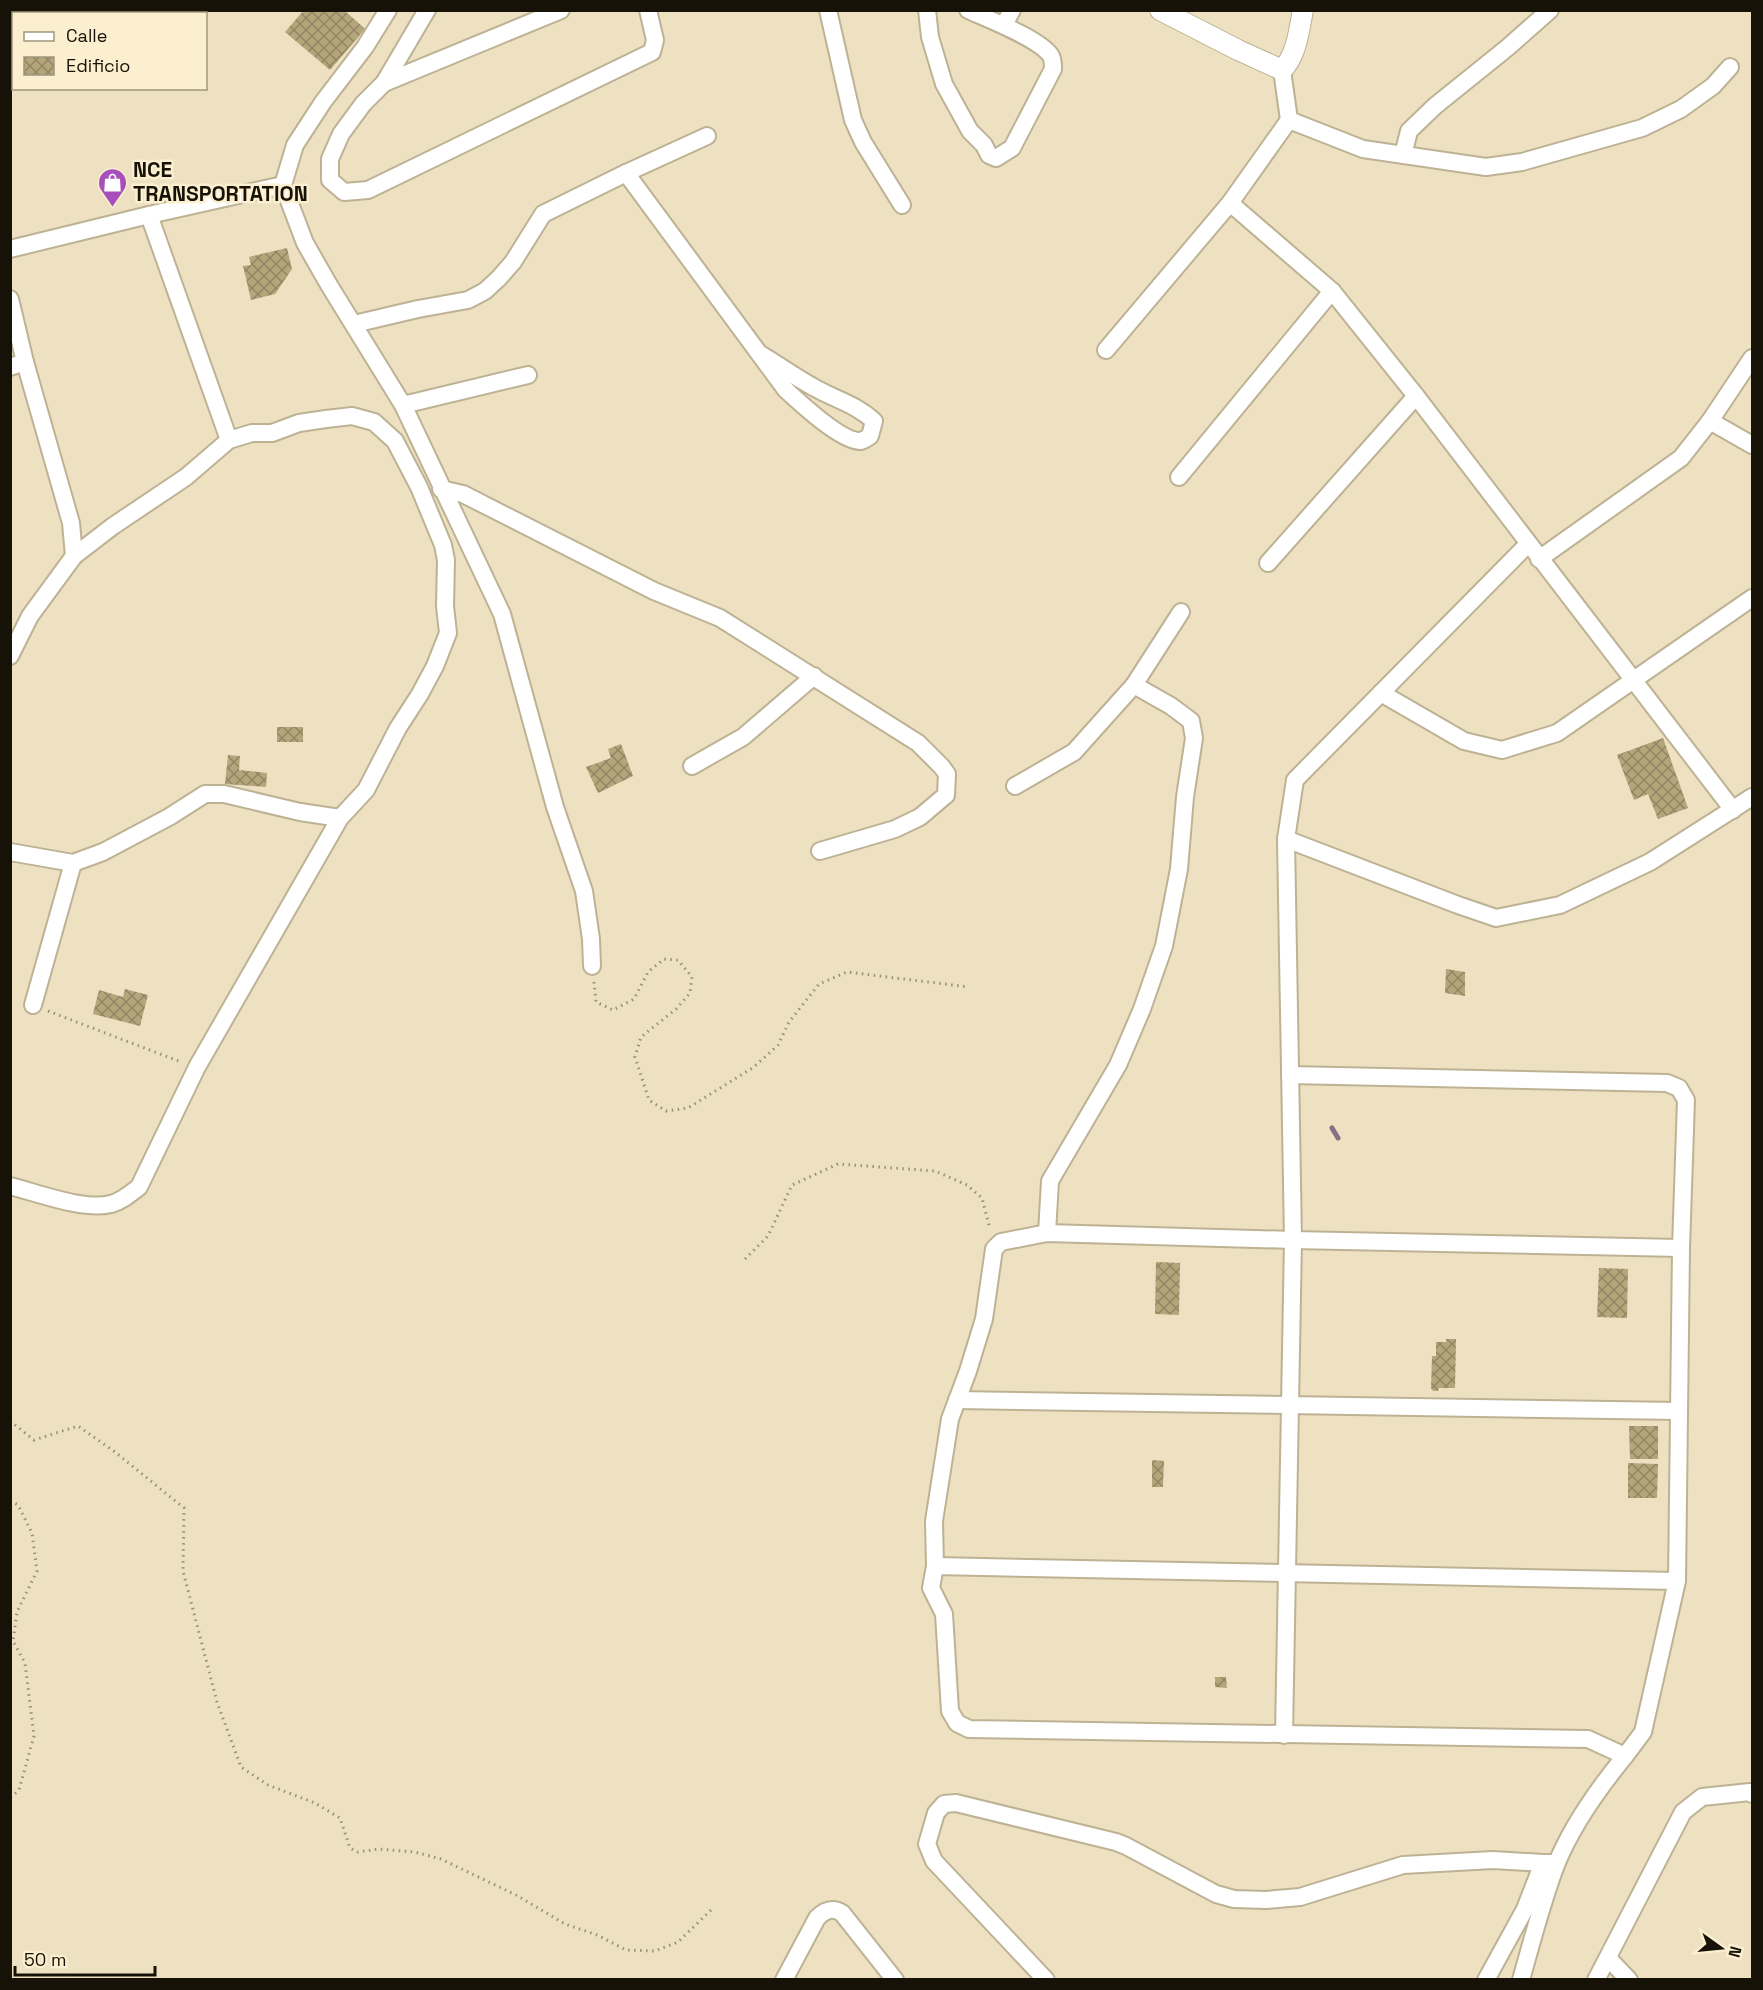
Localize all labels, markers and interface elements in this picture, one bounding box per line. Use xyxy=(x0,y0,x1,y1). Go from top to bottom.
legend xyxy=(12,12,207,90)
text: Calle xyxy=(66,24,107,47)
text: Edificio xyxy=(66,54,130,77)
place label: NCE TRANSPORTATION xyxy=(133,156,308,207)
shop icon: NCE TRANSPORTATION xyxy=(96,166,128,208)
north arrow xyxy=(1691,1918,1751,1978)
scale bar xyxy=(15,1939,154,1977)
text: N xyxy=(1723,1944,1747,1960)
text: 50 m xyxy=(24,1948,66,1971)

